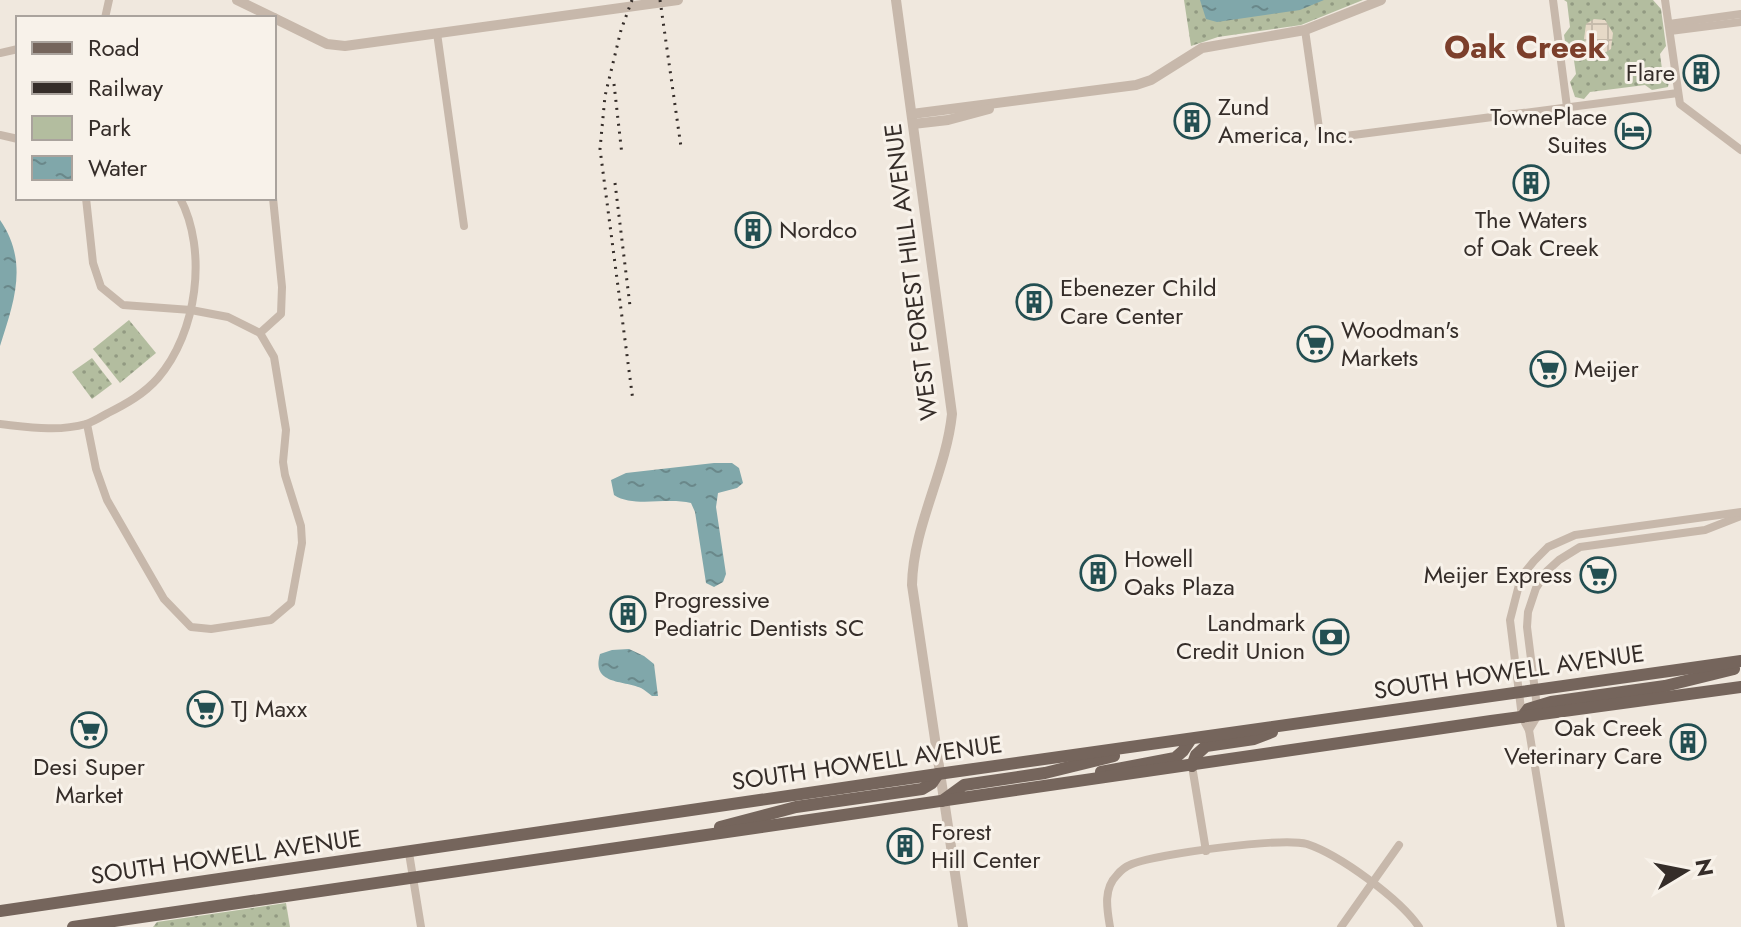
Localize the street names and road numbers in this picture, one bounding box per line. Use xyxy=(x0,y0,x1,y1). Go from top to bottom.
street label: WEST FOREST HILL AVENUE xyxy=(875,122,946,422)
street label: SOUTH HOWELL AVENUE xyxy=(1371,635,1647,708)
street label: SOUTH HOWELL AVENUE xyxy=(729,726,1005,799)
street label: SOUTH HOWELL AVENUE xyxy=(88,820,364,893)

